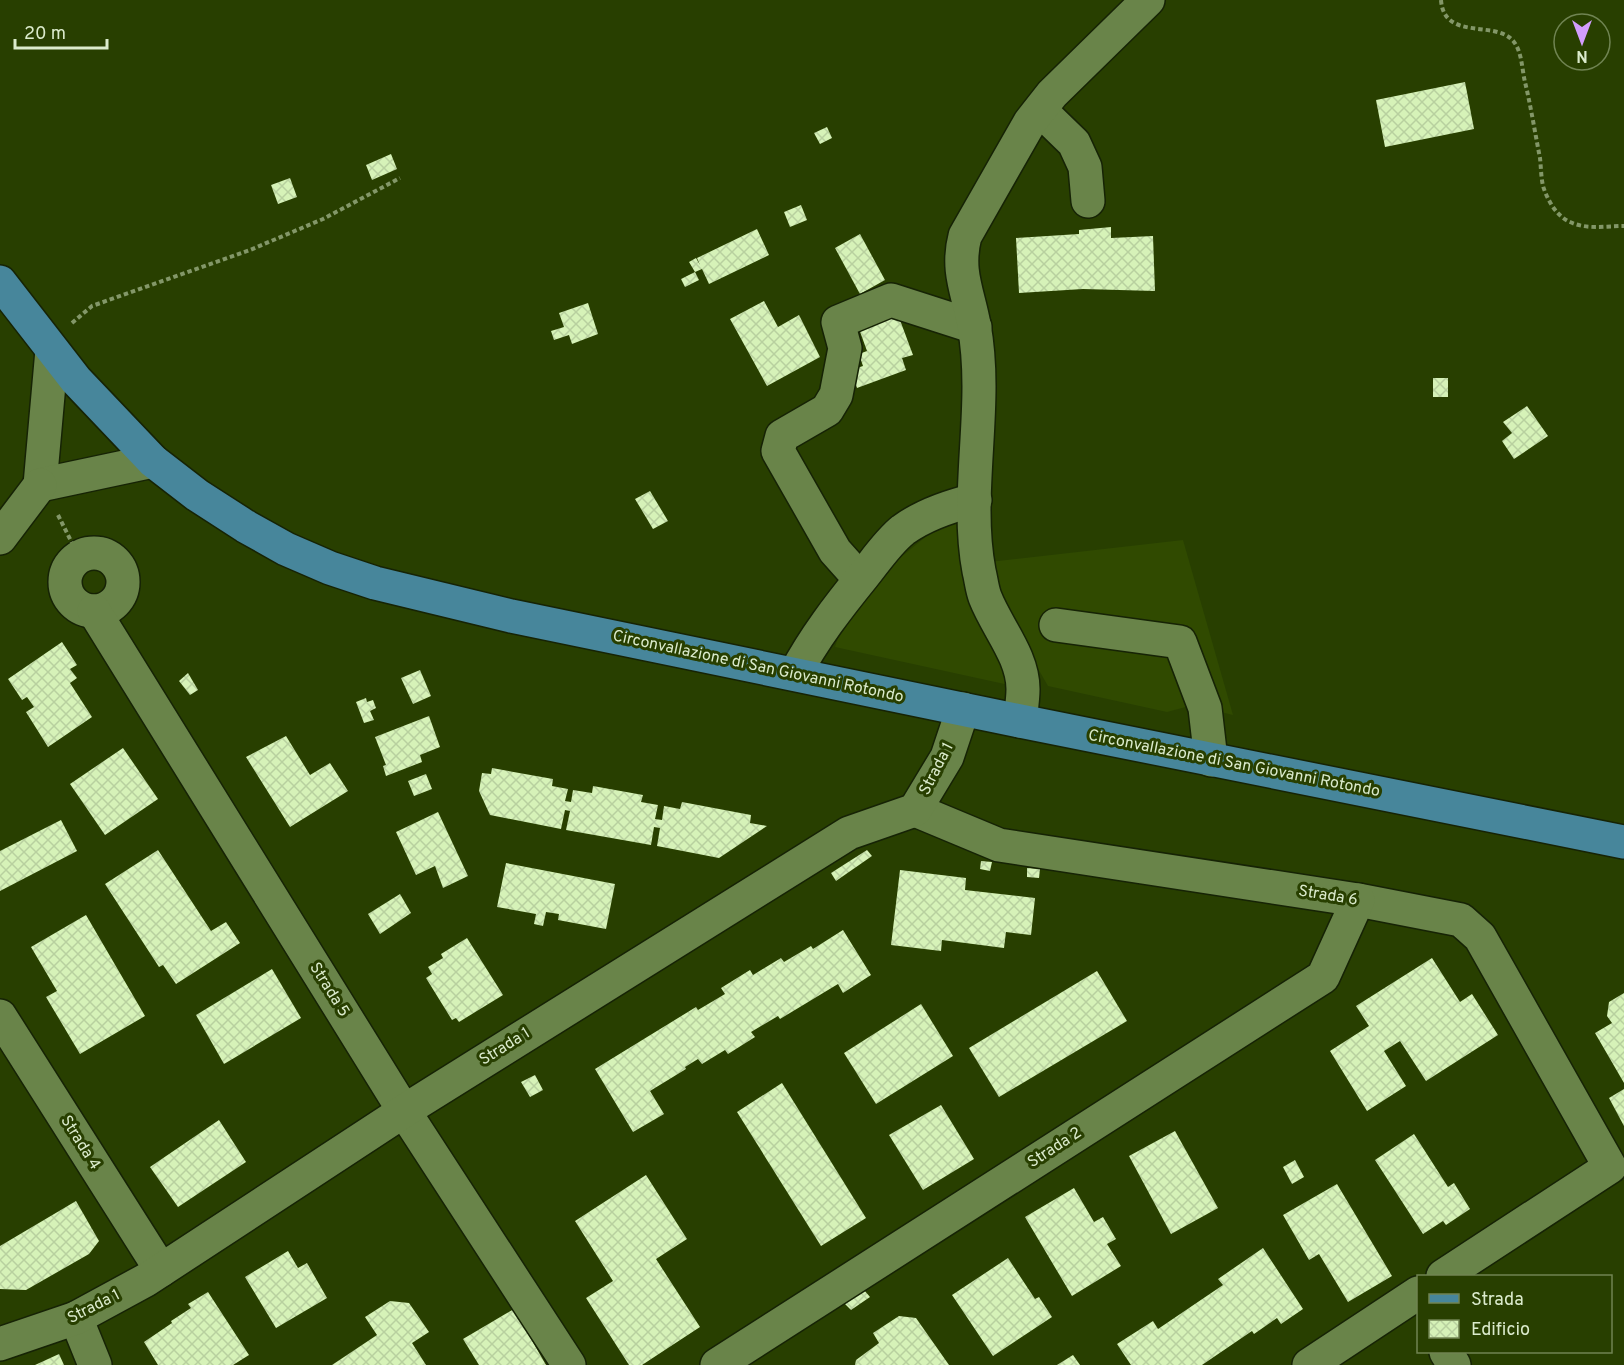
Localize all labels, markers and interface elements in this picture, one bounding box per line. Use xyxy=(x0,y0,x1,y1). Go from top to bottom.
scale bar xyxy=(15,12,106,50)
north arrow xyxy=(1552,12,1612,72)
text: 20 m xyxy=(24,23,66,46)
text: N xyxy=(1576,45,1588,65)
street label: Circonvallazione di San Giovanni Rotondo xyxy=(611,626,905,708)
street label: Circonvallazione di San Giovanni Rotondo xyxy=(1086,726,1382,802)
street label: Strada 1 xyxy=(915,739,959,799)
street label: Strada 6 xyxy=(1297,881,1359,911)
street label: Strada 5 xyxy=(304,959,354,1021)
street label: Strada 1 xyxy=(476,1024,534,1070)
street label: Strada 4 xyxy=(55,1112,105,1174)
street label: Strada 2 xyxy=(1024,1123,1086,1173)
legend xyxy=(1417,1275,1612,1353)
street label: Strada 1 xyxy=(64,1285,124,1329)
text: Strada xyxy=(1471,1289,1524,1312)
text: Edificio xyxy=(1471,1319,1530,1342)

